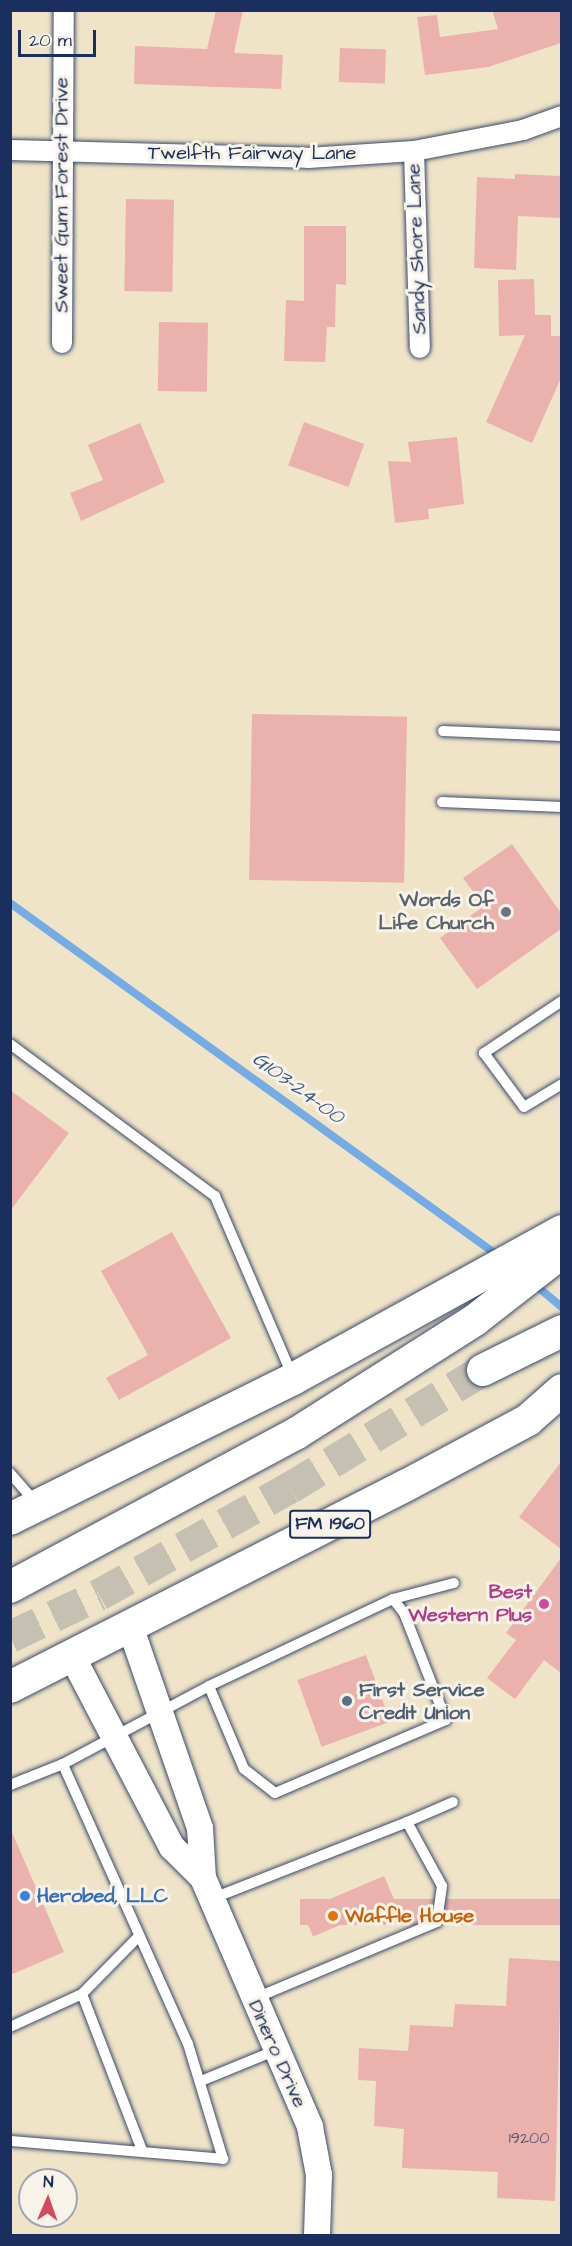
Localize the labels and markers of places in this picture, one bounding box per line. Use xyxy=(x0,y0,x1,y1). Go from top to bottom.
place label: Words Of Life Church xyxy=(379,888,494,935)
marker: Words Of Life Church xyxy=(499,905,513,919)
place label: Best Western Plus xyxy=(408,1580,532,1627)
marker: Best Western Plus xyxy=(537,1597,551,1611)
place label: First Service Credit Union xyxy=(359,1678,485,1725)
marker: First Service Credit Union xyxy=(340,1694,354,1708)
place label: Herobed, LLC xyxy=(37,1884,168,1908)
marker: Herobed, LLC xyxy=(18,1889,32,1903)
place label: Waffle House xyxy=(345,1904,474,1928)
marker: Waffle House xyxy=(326,1909,340,1923)

